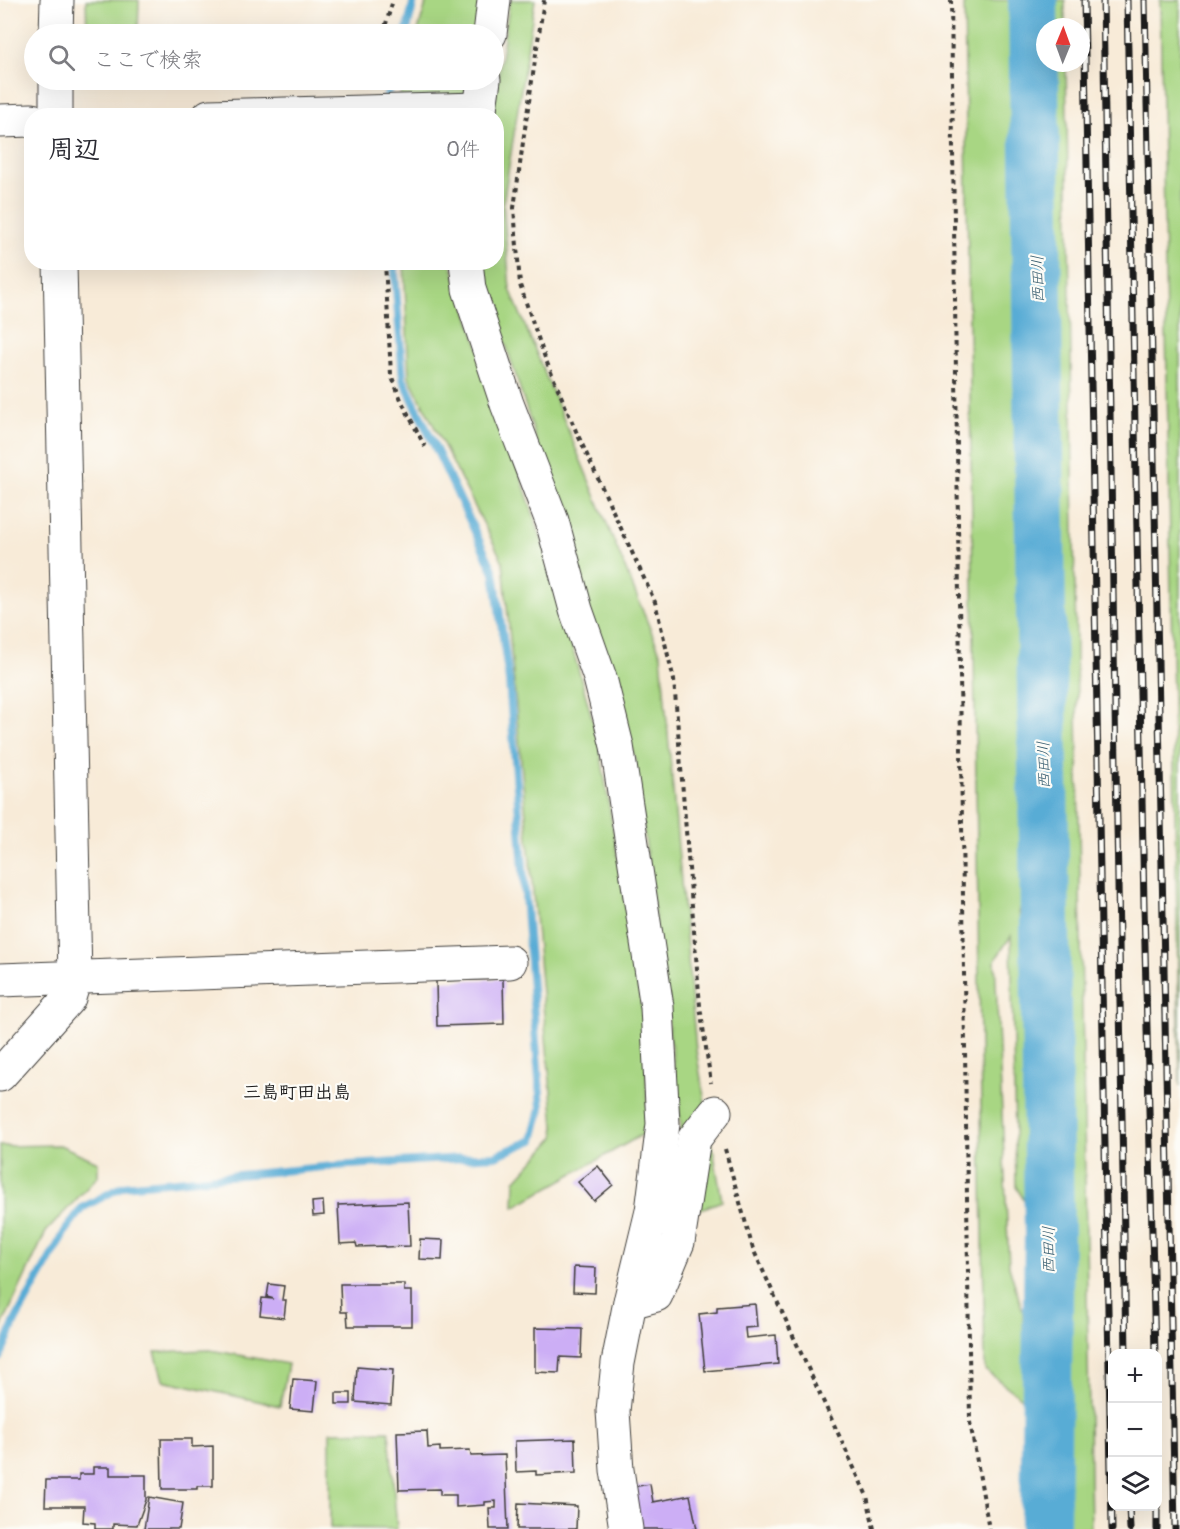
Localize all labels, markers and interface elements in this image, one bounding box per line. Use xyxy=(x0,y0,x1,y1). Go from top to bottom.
north arrow xyxy=(1036,18,1090,72)
search box xyxy=(24,24,504,90)
icon: search xyxy=(45,41,78,74)
text: ここで検索 xyxy=(93,46,203,74)
text: 周辺 xyxy=(48,134,100,166)
text: 0件 xyxy=(446,137,480,162)
water label: 西田川 xyxy=(1028,255,1048,303)
water label: 西田川 xyxy=(1034,741,1054,789)
district label: 三島町田出島 xyxy=(243,1081,351,1104)
water label: 西田川 xyxy=(1039,1226,1059,1274)
map controls xyxy=(1108,1349,1162,1511)
button: + xyxy=(1108,1349,1162,1403)
button: − xyxy=(1108,1403,1162,1457)
button: layers xyxy=(1108,1457,1162,1511)

